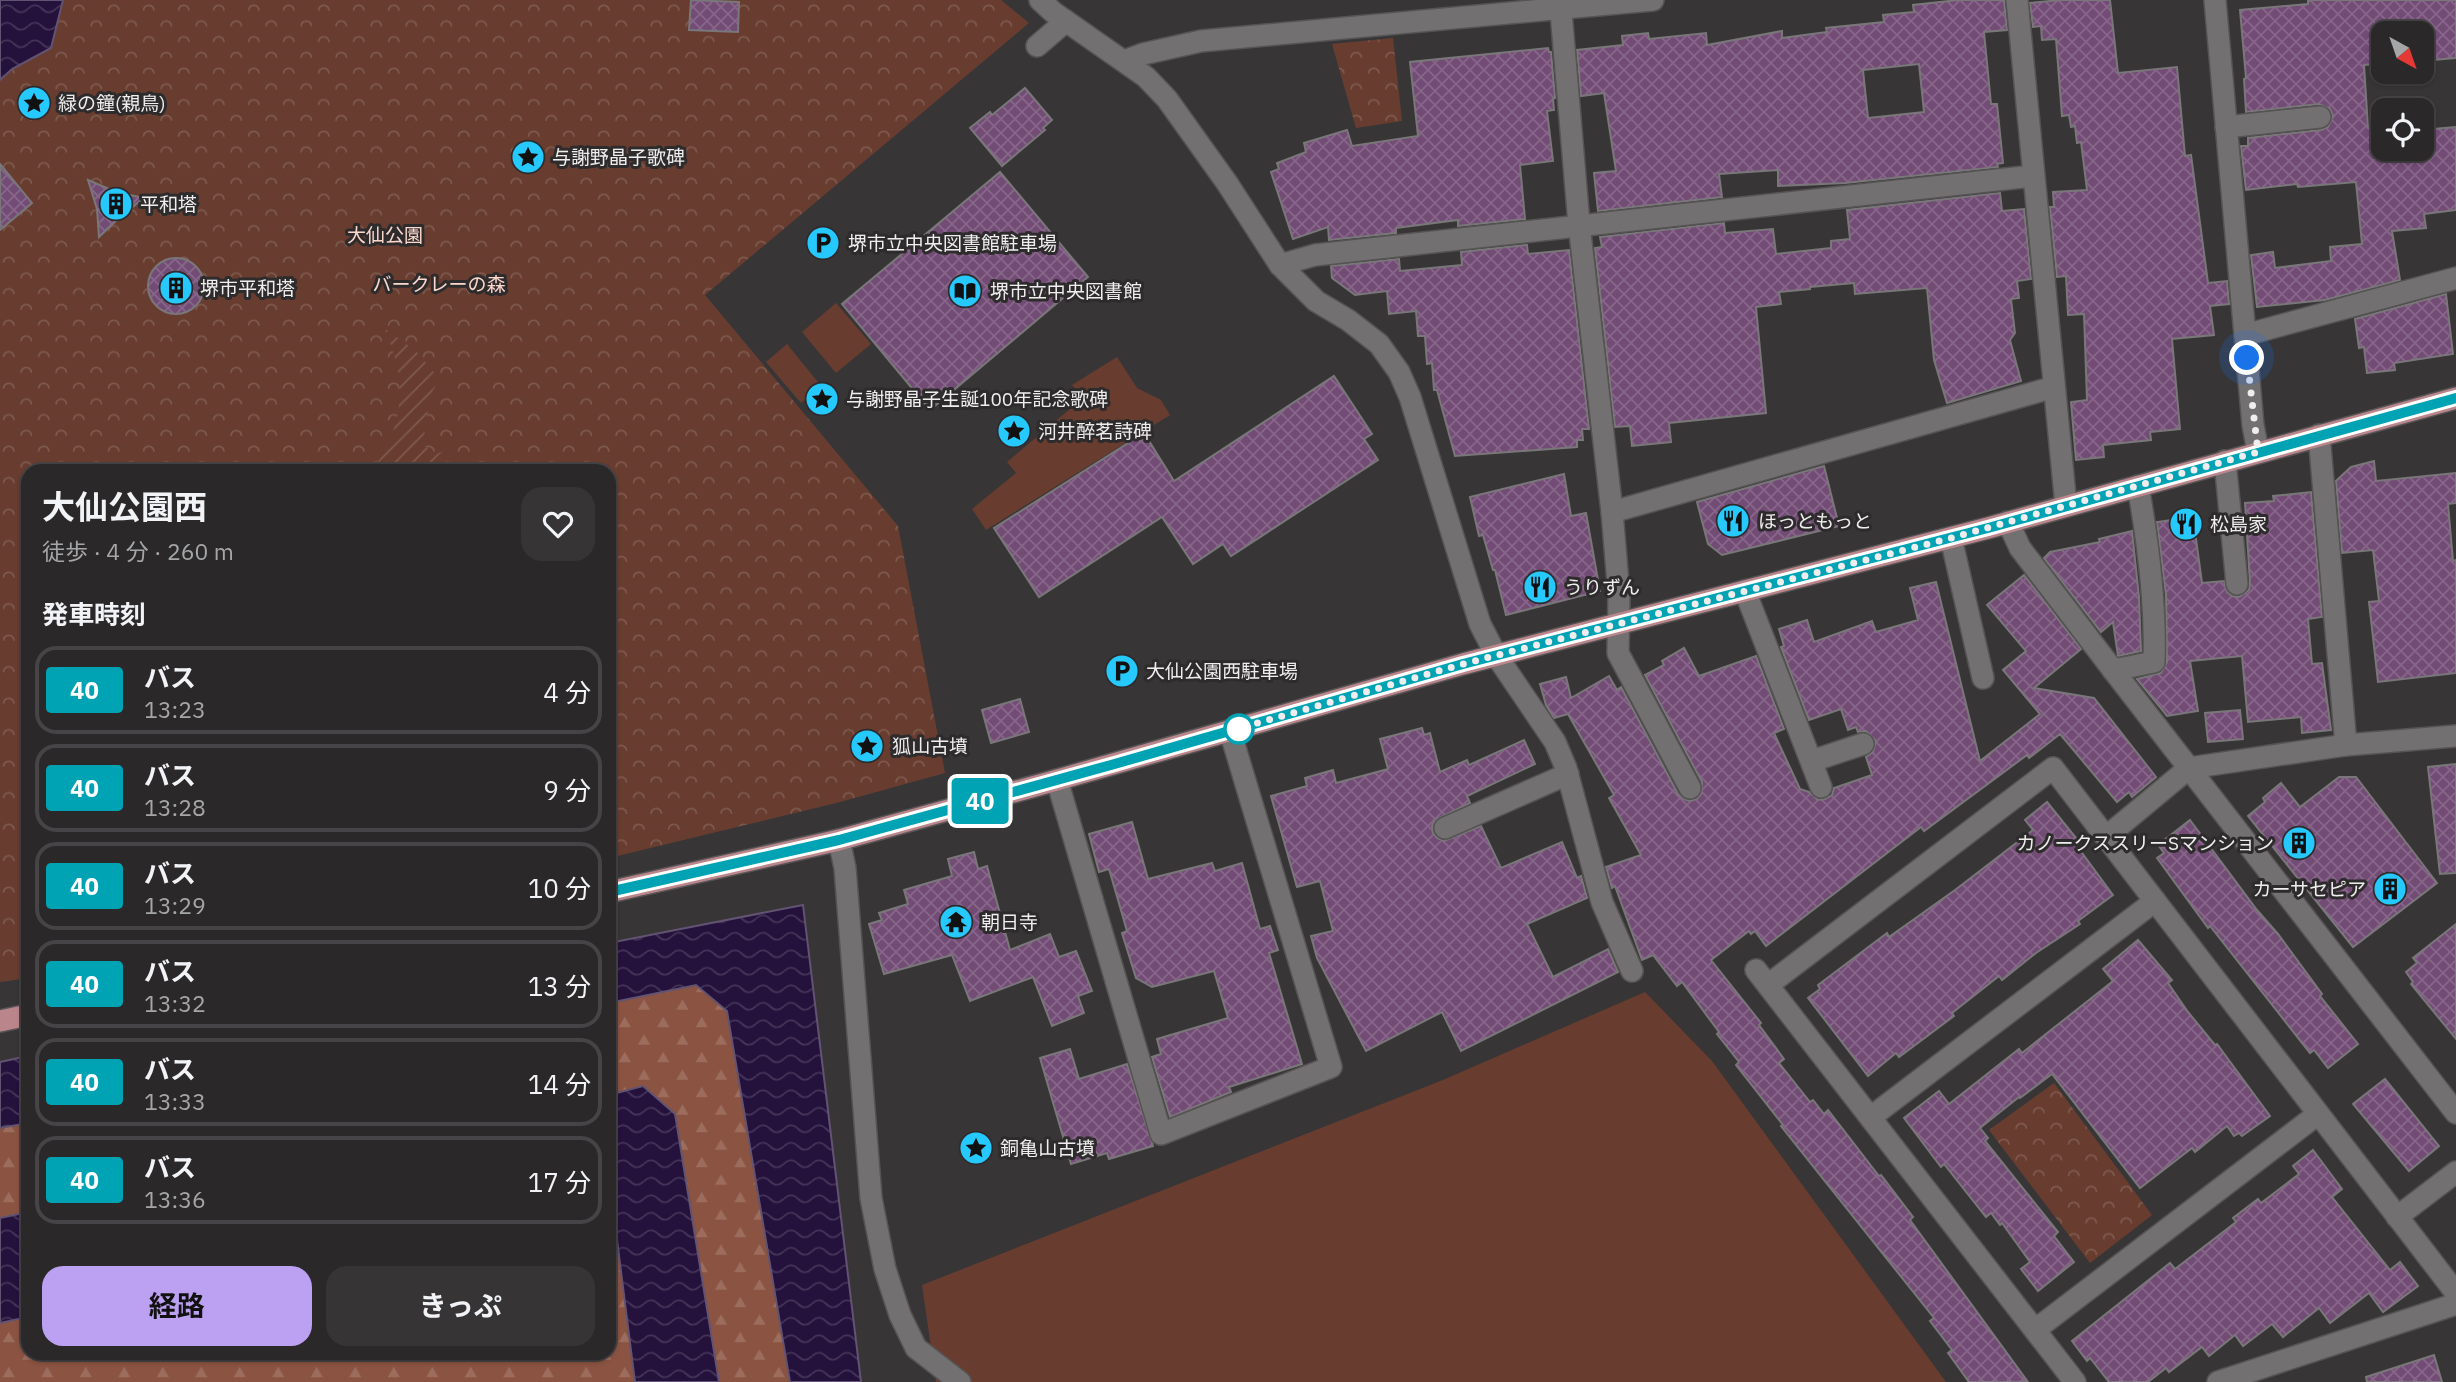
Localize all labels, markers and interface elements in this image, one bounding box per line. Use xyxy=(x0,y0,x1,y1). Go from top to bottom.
north arrow xyxy=(2371,21,2434,84)
map controls xyxy=(2371,21,2434,161)
place icon: 緑の鐘(親鳥) xyxy=(15,84,53,122)
place label: 緑の鐘(親鳥) xyxy=(58,91,166,115)
button: locate xyxy=(2371,98,2434,161)
place icon: 与謝野晶子歌碑 xyxy=(509,138,547,176)
place label: 与謝野晶子歌碑 xyxy=(552,145,685,169)
building icon: 平和塔 xyxy=(97,185,135,223)
place label: 平和塔 xyxy=(140,192,197,216)
park label: 大仙公園 xyxy=(347,223,423,247)
parking icon: 堺市立中央図書館駐車場 xyxy=(804,224,842,262)
place label: 堺市立中央図書館駐車場 xyxy=(848,231,1057,255)
building icon: 堺市平和塔 xyxy=(157,269,195,307)
park label: バークレーの森 xyxy=(372,272,506,296)
library icon: 堺市立中央図書館 xyxy=(946,272,984,310)
place label: 堺市平和塔 xyxy=(200,276,295,300)
place label: 堺市立中央図書館 xyxy=(990,279,1142,303)
your location xyxy=(2229,340,2264,375)
place icon: 与謝野晶子生誕100年記念歌碑 xyxy=(803,380,841,418)
place label: 与謝野晶子生誕100年記念歌碑 xyxy=(846,387,1108,411)
place icon: 河井醉茗詩碑 xyxy=(995,412,1033,450)
place label: 河井醉茗詩碑 xyxy=(1038,419,1152,443)
text: 大仙公園西 xyxy=(42,485,207,528)
button: heart xyxy=(521,487,595,561)
restaurant icon: ほっともっと xyxy=(1714,502,1752,540)
restaurant icon: 松島家 xyxy=(2167,505,2205,543)
place label: ほっともっと xyxy=(1758,509,1872,533)
place label: 松島家 xyxy=(2210,512,2267,536)
text: 徒歩 · 4 分 · 260 m xyxy=(42,536,234,566)
restaurant icon: うりずん xyxy=(1521,568,1559,606)
place label: うりずん xyxy=(1564,575,1640,599)
text: 発車時刻 xyxy=(42,597,146,631)
parking icon: 大仙公園西駐車場 xyxy=(1103,652,1141,690)
place label: 大仙公園西駐車場 xyxy=(1146,659,1298,683)
text: バス xyxy=(144,660,196,694)
text: 40 xyxy=(70,674,99,706)
text: 4 分 xyxy=(543,675,591,709)
text: 13:23 xyxy=(144,694,206,724)
unlabelled marker xyxy=(1224,714,1254,744)
place icon: 狐山古墳 xyxy=(848,727,886,765)
place label: 狐山古墳 xyxy=(892,734,968,758)
text: バス xyxy=(144,758,196,792)
text: 40 xyxy=(70,772,99,804)
text: 9 分 xyxy=(543,773,591,807)
line badge: 40 xyxy=(948,778,1012,824)
text: 40 xyxy=(966,785,994,817)
text: 13:28 xyxy=(144,792,206,822)
building icon: カノークススリーSマンション xyxy=(2280,824,2318,862)
place label: カノークススリーSマンション xyxy=(2017,831,2274,855)
text: バス xyxy=(144,856,196,890)
text: 40 xyxy=(70,870,99,902)
building icon: カーサセピア xyxy=(2371,870,2409,908)
text: 10 分 xyxy=(528,871,591,905)
place label: カーサセピア xyxy=(2252,877,2366,901)
text: 13:29 xyxy=(144,890,206,920)
temple icon: 朝日寺 xyxy=(937,903,975,941)
place label: 朝日寺 xyxy=(981,910,1038,934)
text: バス xyxy=(144,954,196,988)
text: 40 xyxy=(70,968,99,1000)
text: 13 分 xyxy=(528,969,591,1003)
text: 13:32 xyxy=(144,988,206,1018)
text: バス xyxy=(144,1052,196,1086)
text: 40 xyxy=(70,1066,99,1098)
text: 14 分 xyxy=(528,1067,591,1101)
text: 13:33 xyxy=(144,1086,206,1116)
place icon: 銅亀山古墳 xyxy=(957,1129,995,1167)
place label: 銅亀山古墳 xyxy=(1000,1136,1095,1160)
text: バス xyxy=(144,1150,196,1184)
text: 40 xyxy=(70,1164,99,1196)
text: 17 分 xyxy=(528,1165,591,1199)
text: 13:36 xyxy=(144,1184,206,1214)
button: 経路 xyxy=(42,1266,312,1346)
button: きっぷ xyxy=(326,1266,595,1346)

